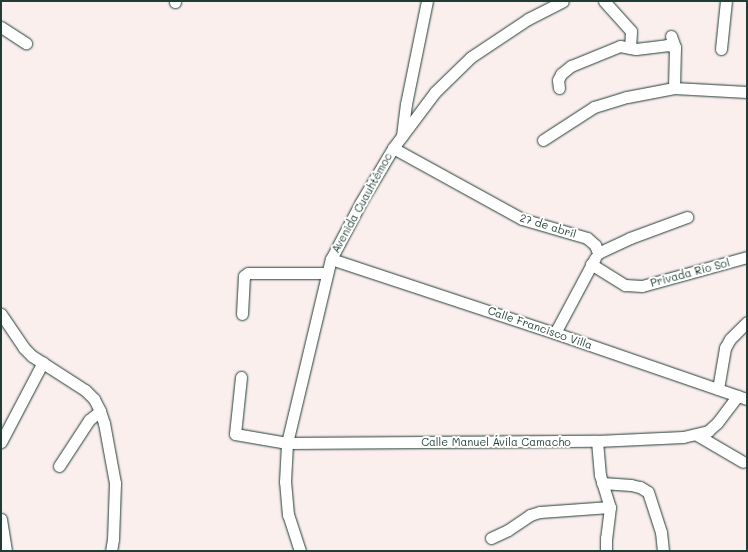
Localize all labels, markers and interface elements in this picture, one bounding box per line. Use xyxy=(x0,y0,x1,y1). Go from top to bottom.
street label: Avenida Cuauhtémoc xyxy=(329,151,395,255)
street label: 27 de abril xyxy=(518,211,578,241)
street label: Privada Río Sol xyxy=(649,256,731,290)
street label: Calle Francisco Villa xyxy=(486,304,594,352)
street label: Calle Manuel Ávila Camacho xyxy=(421,435,571,449)

